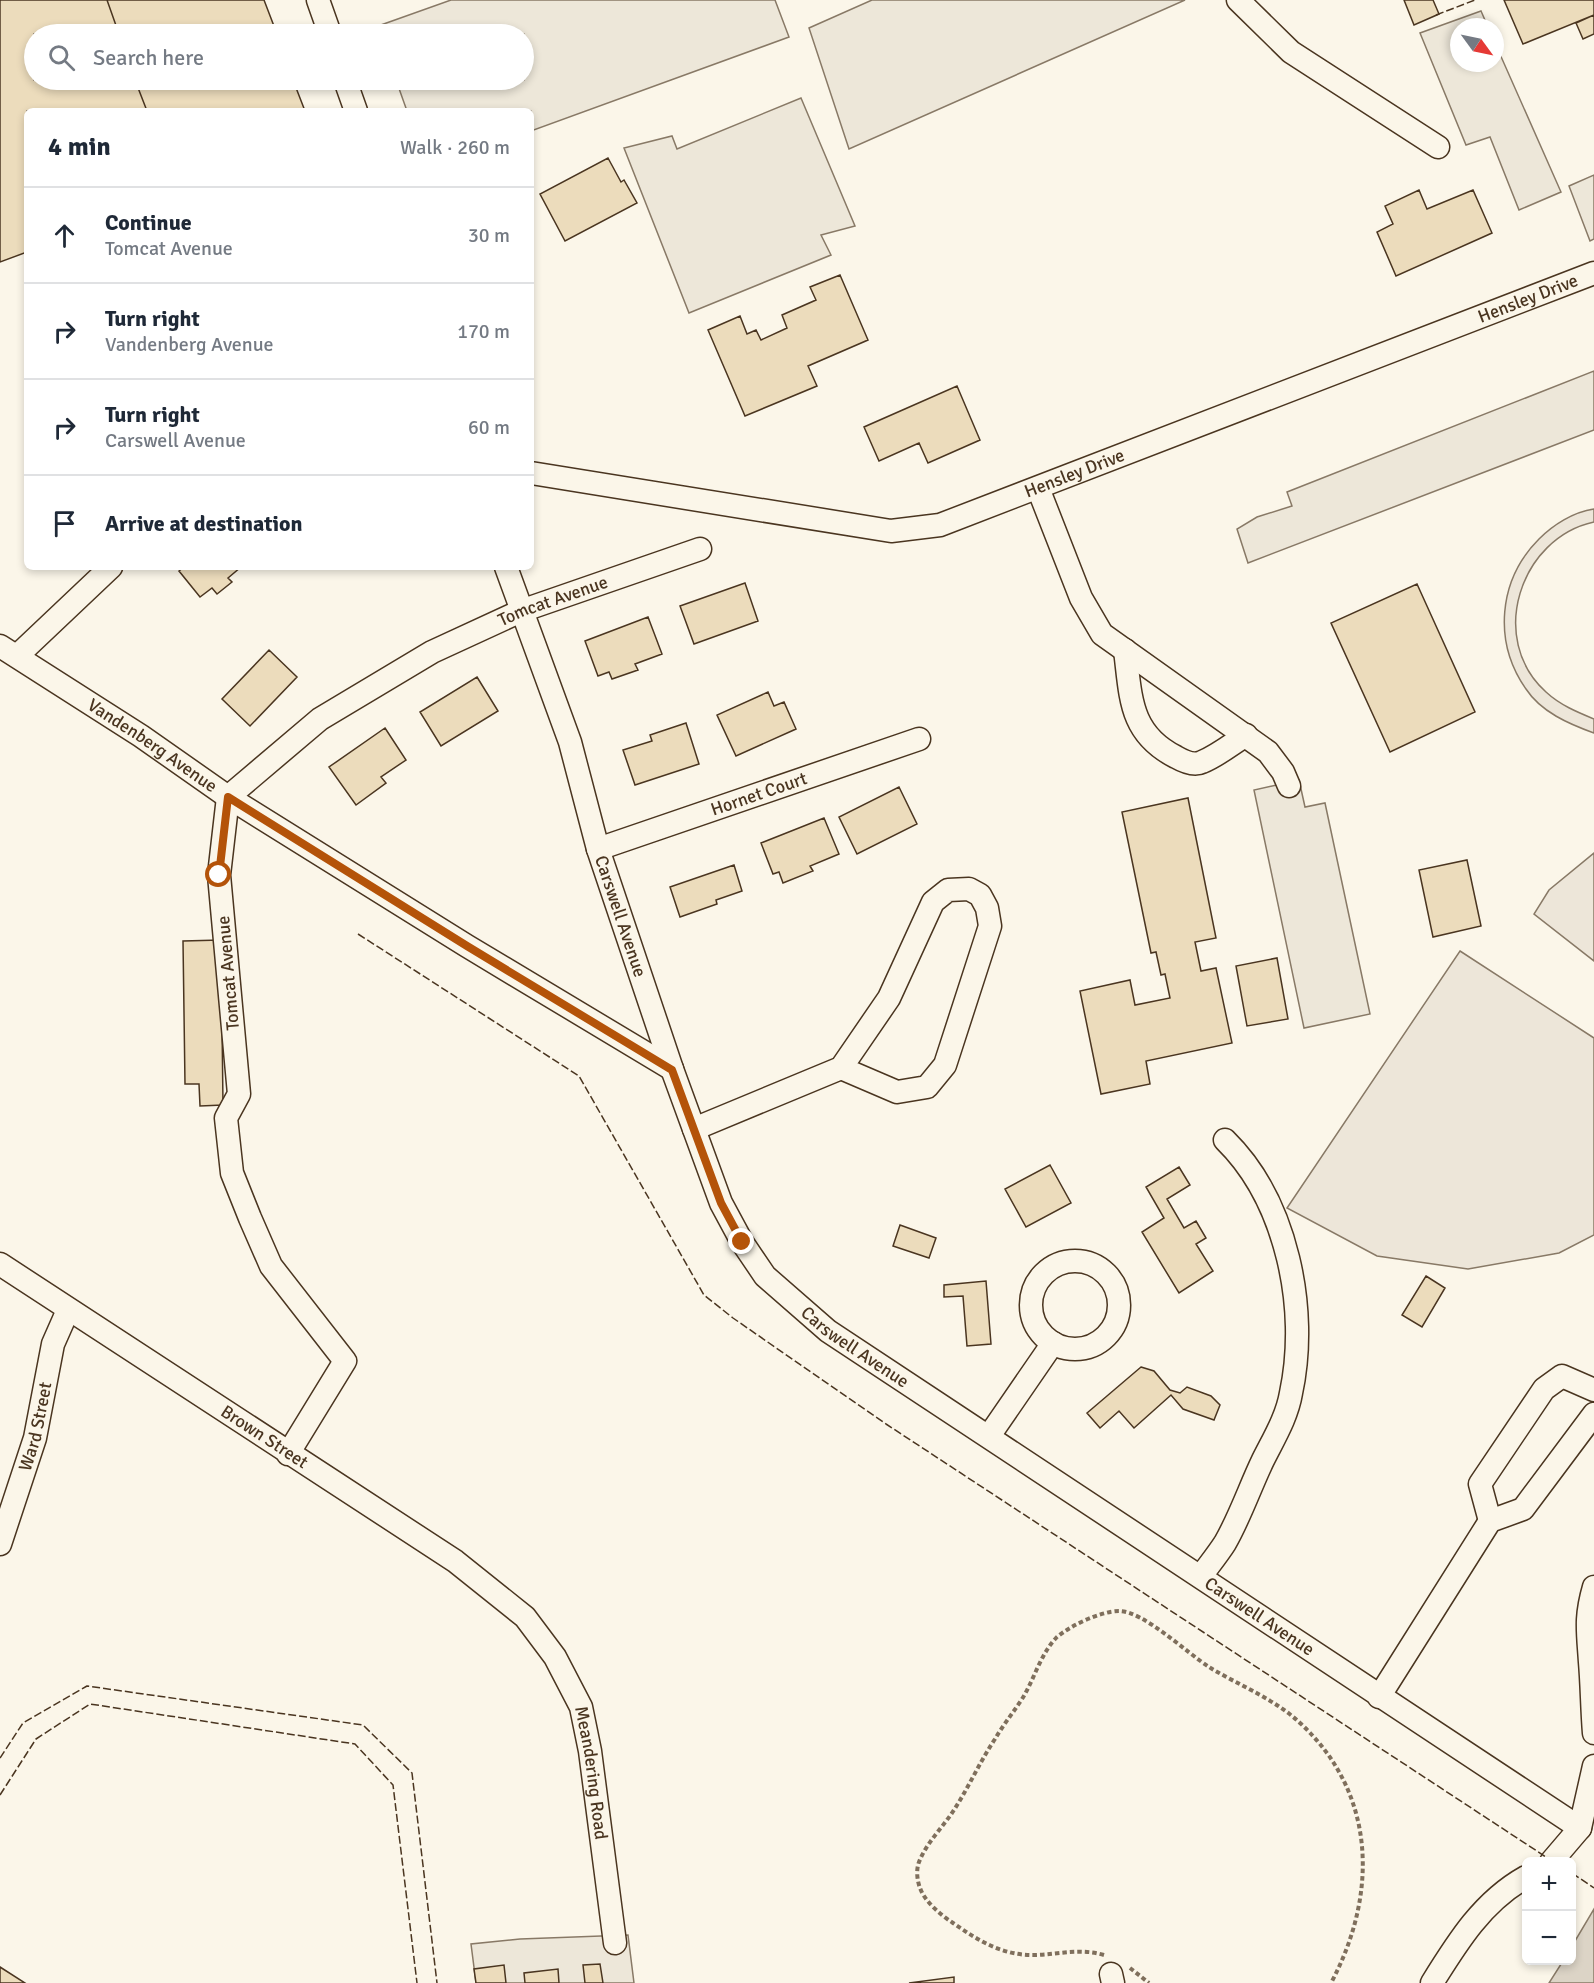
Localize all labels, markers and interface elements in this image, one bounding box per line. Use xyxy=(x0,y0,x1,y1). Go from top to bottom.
north arrow xyxy=(1450,18,1504,72)
search box xyxy=(24,24,534,90)
icon: search xyxy=(45,41,78,74)
text: Search here xyxy=(93,44,204,71)
text: 4 min xyxy=(48,131,111,163)
text: Walk · 260 m xyxy=(400,135,510,160)
text: Continue xyxy=(105,209,192,236)
icon: ahead xyxy=(48,219,81,252)
text: 30 m xyxy=(468,223,510,248)
text: Tomcat Avenue xyxy=(105,236,233,261)
street label: Hensley Drive xyxy=(1475,269,1581,328)
text: Turn right xyxy=(105,305,200,332)
icon: right xyxy=(48,315,81,348)
text: 170 m xyxy=(457,319,510,344)
text: Vandenberg Avenue xyxy=(105,332,274,357)
text: Turn right xyxy=(105,401,200,428)
icon: right xyxy=(48,411,81,444)
text: 60 m xyxy=(468,415,510,440)
text: Carswell Avenue xyxy=(105,428,246,453)
street label: Hensley Drive xyxy=(1021,444,1128,502)
icon: arrive xyxy=(48,507,81,540)
text: Arrive at destination xyxy=(105,510,302,537)
street label: Tomcat Avenue xyxy=(495,571,611,631)
street label: Vandenberg Avenue xyxy=(84,694,222,797)
street label: Hornet Court xyxy=(708,767,810,821)
street label: Carswell Avenue xyxy=(590,853,651,980)
route start xyxy=(205,861,231,887)
street label: Tomcat Avenue xyxy=(212,915,244,1031)
route end xyxy=(728,1228,754,1254)
street label: Carswell Avenue xyxy=(797,1302,913,1392)
street label: Ward Street xyxy=(14,1380,56,1474)
street label: Brown Street xyxy=(217,1400,312,1473)
street label: Carswell Avenue xyxy=(1201,1572,1319,1660)
street label: Meandering Road xyxy=(570,1704,612,1841)
map controls xyxy=(1522,1857,1576,1965)
button: + xyxy=(1522,1857,1576,1911)
button: − xyxy=(1522,1911,1576,1965)

